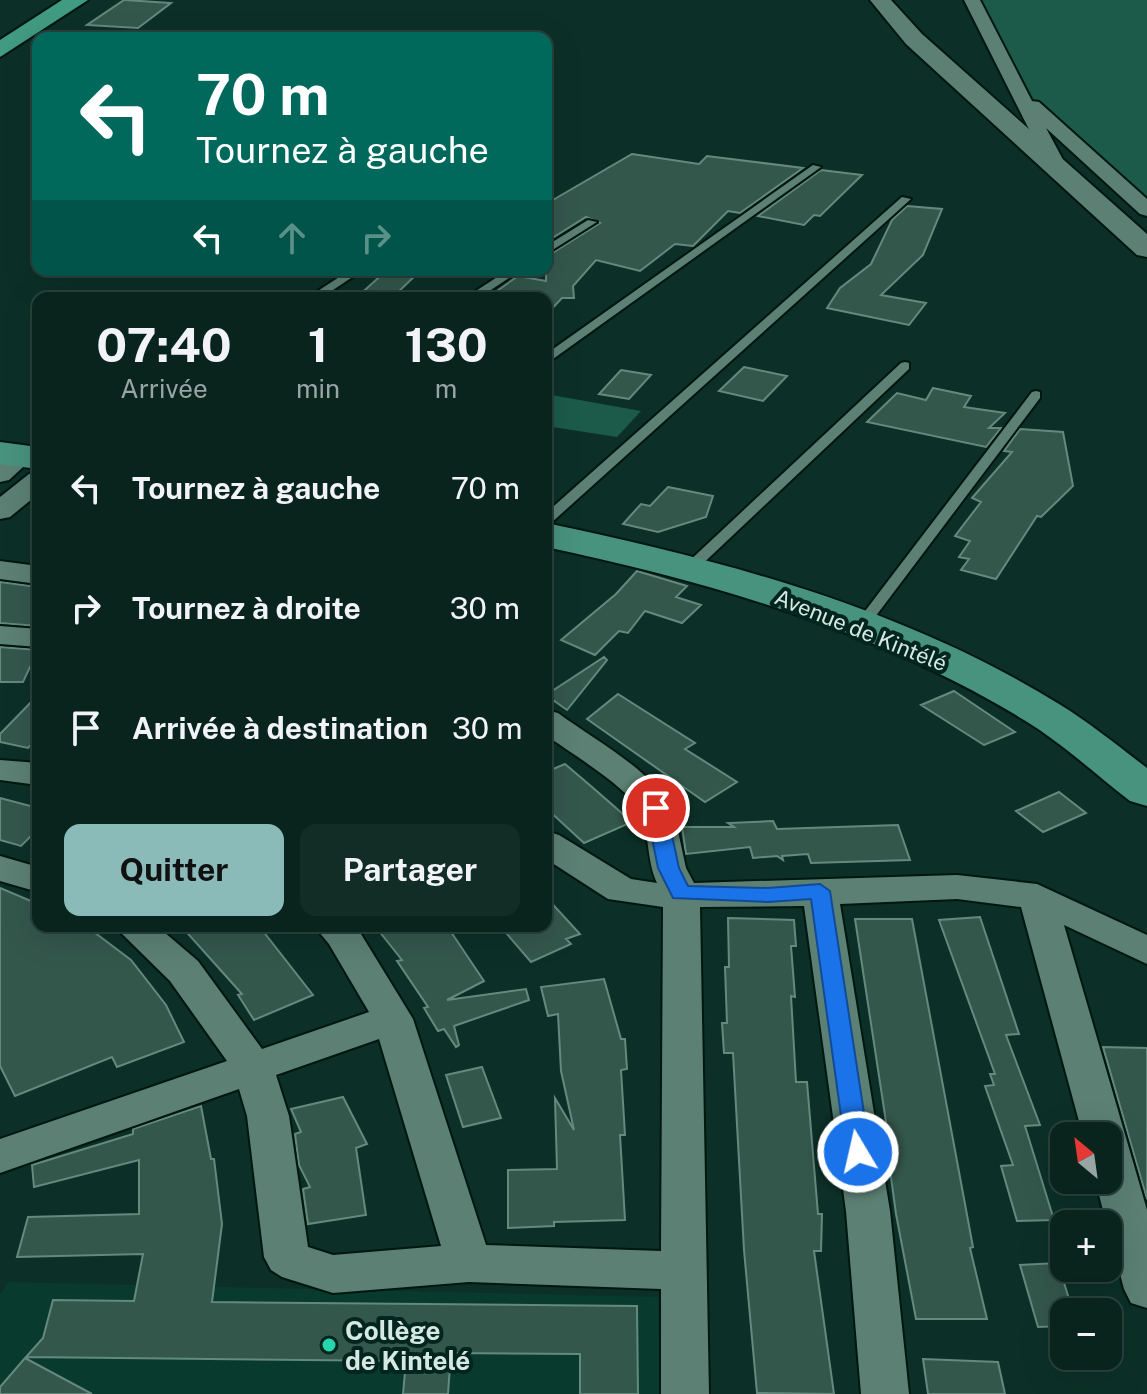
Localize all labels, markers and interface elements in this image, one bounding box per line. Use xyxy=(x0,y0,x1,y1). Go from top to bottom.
text: 70 m xyxy=(196,62,329,128)
icon: left xyxy=(64,64,168,168)
text: Tournez à gauche xyxy=(196,129,489,171)
icon: left xyxy=(186,216,230,260)
icon: ahead xyxy=(270,216,314,260)
icon: right xyxy=(354,216,398,260)
text: 07:40 xyxy=(96,316,232,373)
text: 1 xyxy=(308,316,328,373)
text: 130 xyxy=(404,316,488,373)
text: Arrivée xyxy=(120,373,208,404)
text: min xyxy=(296,373,340,404)
text: m xyxy=(435,373,457,404)
icon: left xyxy=(64,466,108,510)
text: Tournez à gauche xyxy=(132,470,380,506)
text: 70 m xyxy=(451,470,520,506)
street label: Avenue de Kintélé xyxy=(771,584,951,676)
icon: right xyxy=(64,586,108,630)
text: Tournez à droite xyxy=(132,590,361,626)
text: 30 m xyxy=(450,590,520,626)
icon: arrive xyxy=(64,706,108,750)
text: Arrivée à destination xyxy=(132,710,428,746)
text: 30 m xyxy=(452,710,522,746)
pin xyxy=(622,774,690,842)
icon: arrive xyxy=(634,786,678,830)
button: Quitter xyxy=(64,824,284,916)
button: Partager xyxy=(300,824,520,916)
position arrow xyxy=(816,1110,900,1194)
north arrow xyxy=(1050,1122,1122,1194)
map controls xyxy=(1050,1122,1122,1370)
button: + xyxy=(1050,1210,1122,1282)
button: − xyxy=(1050,1298,1122,1370)
place label: Collège de Kintelé xyxy=(345,1315,470,1376)
marker: Collège de Kintelé xyxy=(320,1336,338,1354)

